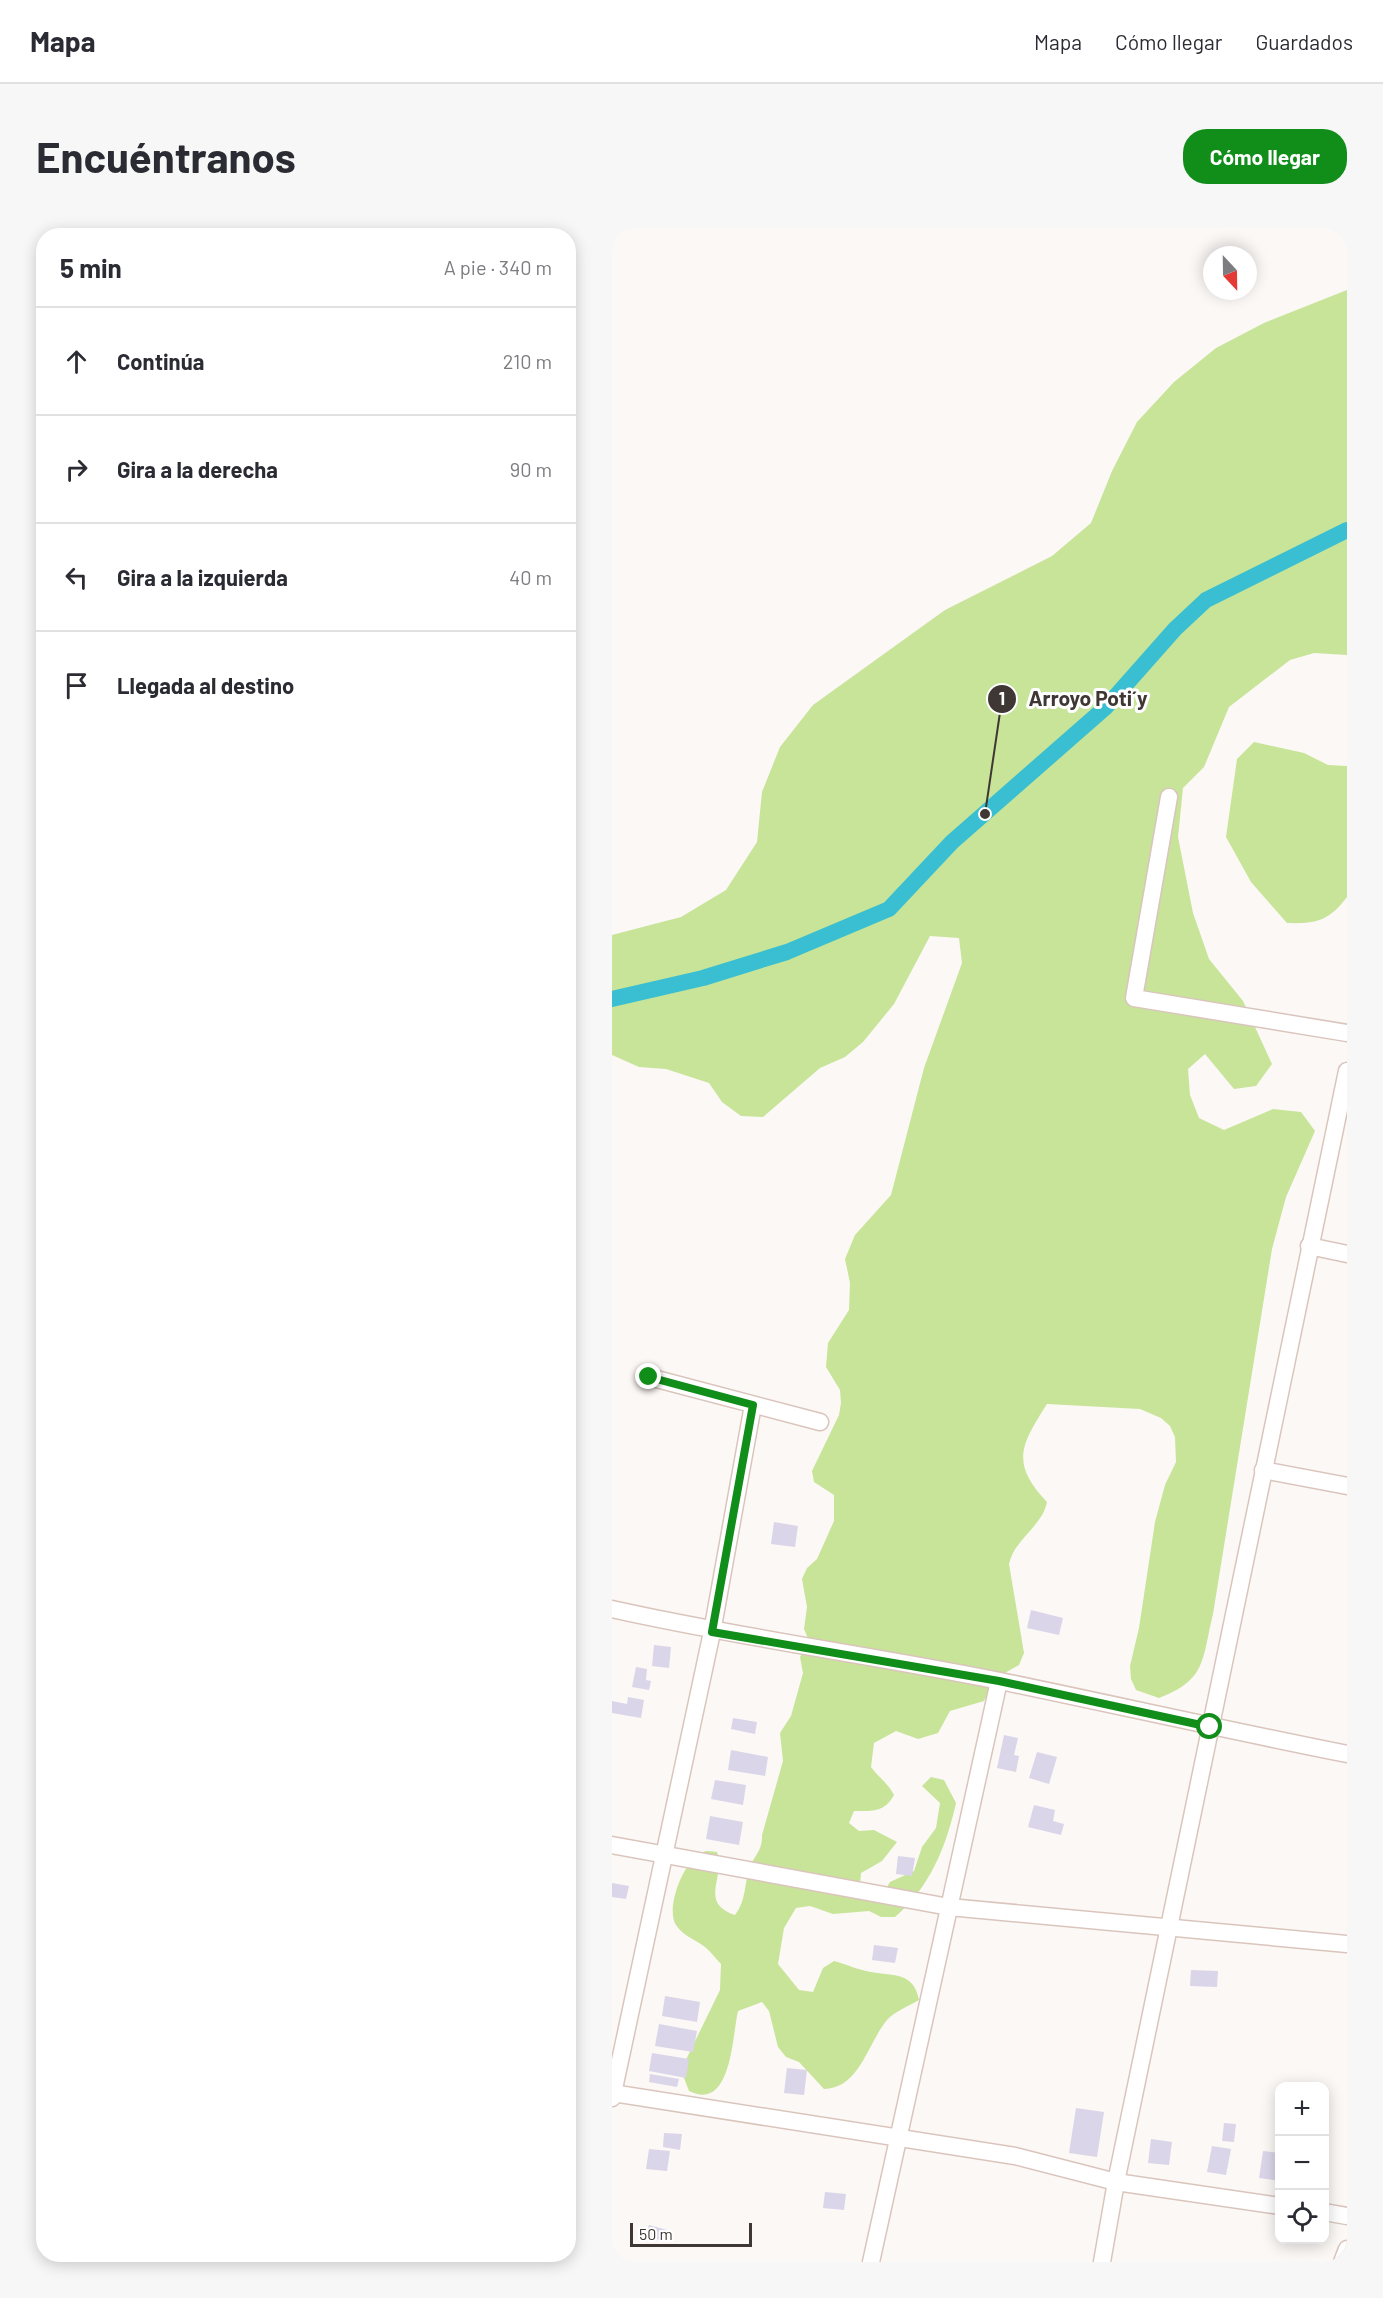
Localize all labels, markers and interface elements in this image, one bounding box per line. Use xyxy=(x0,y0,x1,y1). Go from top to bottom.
text: Mapa xyxy=(30,24,96,58)
text: Mapa xyxy=(1034,29,1082,54)
text: Cómo llegar xyxy=(1115,29,1222,54)
text: Guardados xyxy=(1255,29,1353,54)
button: Cómo llegar xyxy=(1183,129,1347,184)
text: Encuéntranos xyxy=(36,131,296,181)
north arrow xyxy=(1203,246,1257,300)
text: 5 min xyxy=(60,252,122,283)
text: A pie · 340 m xyxy=(444,255,552,279)
icon: ahead xyxy=(60,345,93,378)
text: Continúa xyxy=(117,348,204,374)
text: 210 m xyxy=(503,349,552,373)
icon: right xyxy=(60,453,93,486)
text: Gira a la derecha xyxy=(117,456,278,482)
text: 90 m xyxy=(510,457,552,481)
icon: left xyxy=(60,561,93,594)
text: Gira a la izquierda xyxy=(117,564,288,590)
text: 40 m xyxy=(509,565,552,589)
icon: arrive xyxy=(60,669,93,702)
text: Llegada al destino xyxy=(117,672,294,698)
callout: Arroyo Poti´y xyxy=(987,680,1160,719)
text: Arroyo Poti´y xyxy=(1029,685,1148,710)
text: 1 xyxy=(999,687,1005,709)
route end xyxy=(635,1363,661,1389)
route start xyxy=(1196,1713,1222,1739)
map controls xyxy=(1275,2082,1329,2244)
button: + xyxy=(1275,2082,1329,2136)
button: − xyxy=(1275,2136,1329,2190)
button: locate xyxy=(1275,2190,1329,2244)
scale bar xyxy=(630,2220,752,2248)
text: 50 m xyxy=(639,2224,673,2243)

